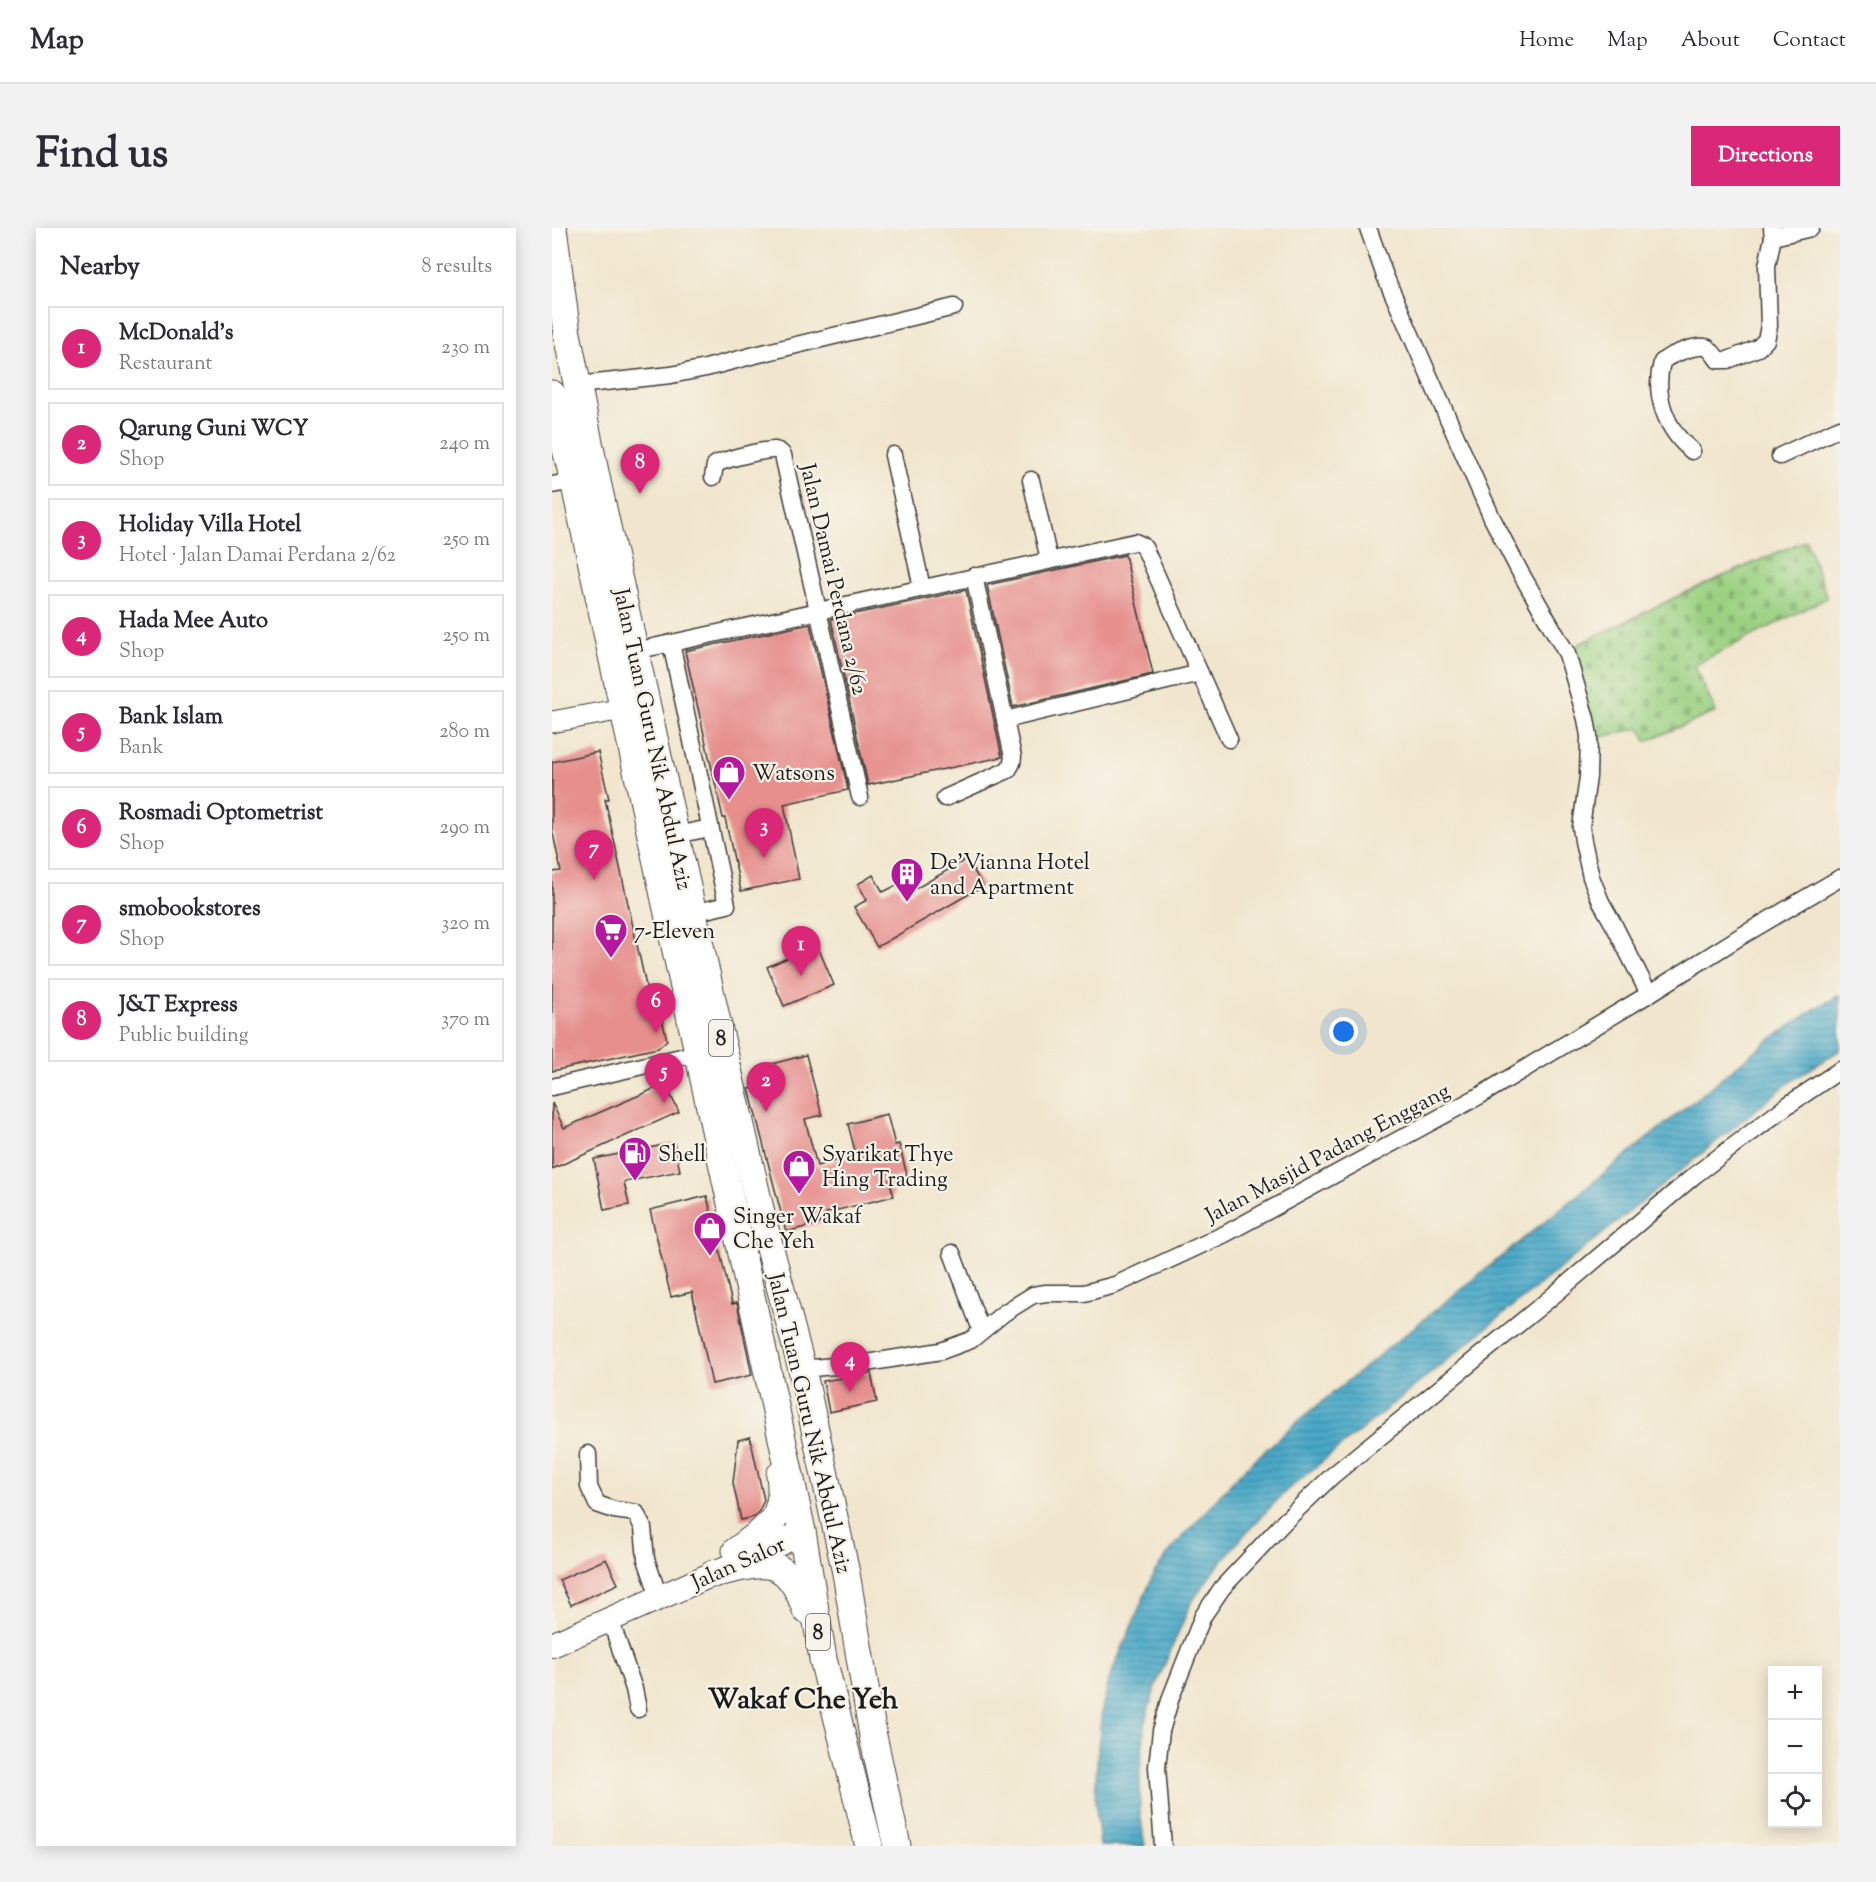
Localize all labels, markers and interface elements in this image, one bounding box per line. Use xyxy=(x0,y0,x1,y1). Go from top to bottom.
text: Map xyxy=(30,21,84,61)
text: Home xyxy=(1519,26,1574,56)
text: Map xyxy=(1607,26,1648,56)
text: About xyxy=(1681,26,1740,56)
text: Contact xyxy=(1773,26,1846,56)
text: Find us xyxy=(36,126,168,186)
button: Directions xyxy=(1691,126,1840,186)
text: Nearby xyxy=(60,249,140,286)
text: 8 results xyxy=(421,253,492,282)
text: McDonald's xyxy=(119,318,233,350)
text: 1 xyxy=(78,334,85,363)
text: 230 m xyxy=(441,334,490,363)
text: Restaurant xyxy=(119,350,212,379)
text: Qarung Guni WCY xyxy=(119,414,308,446)
text: 2 xyxy=(77,430,86,459)
text: 240 m xyxy=(439,430,490,459)
pin: 8 xyxy=(620,444,659,494)
text: Shop xyxy=(119,446,164,475)
street label: Jalan Damai Perdana 2/62 xyxy=(790,460,874,699)
text: Holiday Villa Hotel xyxy=(119,510,301,542)
text: 3 xyxy=(77,526,86,555)
text: 250 m xyxy=(442,526,490,555)
text: Hotel · Jalan Damai Perdana 2/62 xyxy=(119,542,396,571)
street label: Jalan Tuan Guru Nik Abdul Aziz xyxy=(603,585,699,893)
text: Hada Mee Auto xyxy=(119,606,268,638)
text: 4 xyxy=(76,622,87,651)
text: 250 m xyxy=(442,622,490,651)
text: Shop xyxy=(119,638,164,667)
text: Bank Islam xyxy=(119,702,223,734)
text: 5 xyxy=(78,718,85,747)
text: 280 m xyxy=(439,718,490,747)
text: Bank xyxy=(119,734,164,763)
shop icon: Watsons xyxy=(711,754,747,801)
place label: Watsons xyxy=(752,759,835,791)
text: Rosmadi Optometrist xyxy=(119,798,323,830)
pin: 3 xyxy=(744,808,784,858)
text: 6 xyxy=(77,814,86,843)
text: 290 m xyxy=(440,814,490,843)
text: Shop xyxy=(119,830,164,859)
pin: 7 xyxy=(574,830,614,880)
place label: De'Vianna Hotel and Apartment xyxy=(930,848,1090,905)
building icon: De'Vianna Hotel and Apartment xyxy=(889,856,925,903)
text: smobookstores xyxy=(119,894,261,926)
text: 7 xyxy=(76,910,87,939)
text: 320 m xyxy=(441,910,490,939)
supermarket icon: 7-Eleven xyxy=(593,912,629,959)
place label: 7-Eleven xyxy=(634,917,715,949)
text: Shop xyxy=(119,926,164,955)
pin: 1 xyxy=(782,926,820,976)
pin: 6 xyxy=(636,984,676,1033)
text: J&T Express xyxy=(119,990,238,1022)
text: 8 xyxy=(77,1006,87,1035)
text: 370 m xyxy=(441,1006,490,1035)
your location xyxy=(1329,1017,1358,1046)
road number: 8 xyxy=(709,1020,733,1056)
text: Public building xyxy=(119,1022,249,1051)
pin: 5 xyxy=(644,1054,684,1103)
pin: 2 xyxy=(746,1062,786,1112)
street label: Jalan Masjid Padang Enggang xyxy=(1200,1076,1457,1233)
fuel station icon: Shell xyxy=(617,1135,653,1182)
place label: Shell xyxy=(658,1140,706,1172)
place label: Syarikat Thye Hing Trading xyxy=(822,1140,953,1197)
shop icon: Syarikat Thye Hing Trading xyxy=(781,1148,817,1195)
place label: Singer Wakaf Che Yeh xyxy=(733,1202,863,1259)
shop icon: Singer Wakaf Che Yeh xyxy=(692,1210,728,1257)
street label: Jalan Tuan Guru Nik Abdul Aziz xyxy=(758,1269,858,1577)
pin: 4 xyxy=(830,1342,870,1392)
street label: Jalan Salor xyxy=(686,1530,791,1600)
road number: 8 xyxy=(806,1614,830,1650)
map controls xyxy=(1768,1666,1822,1828)
button: + xyxy=(1768,1666,1822,1720)
district label: Wakaf Che Yeh xyxy=(708,1681,899,1721)
button: − xyxy=(1768,1720,1822,1774)
button: locate xyxy=(1768,1774,1822,1828)

